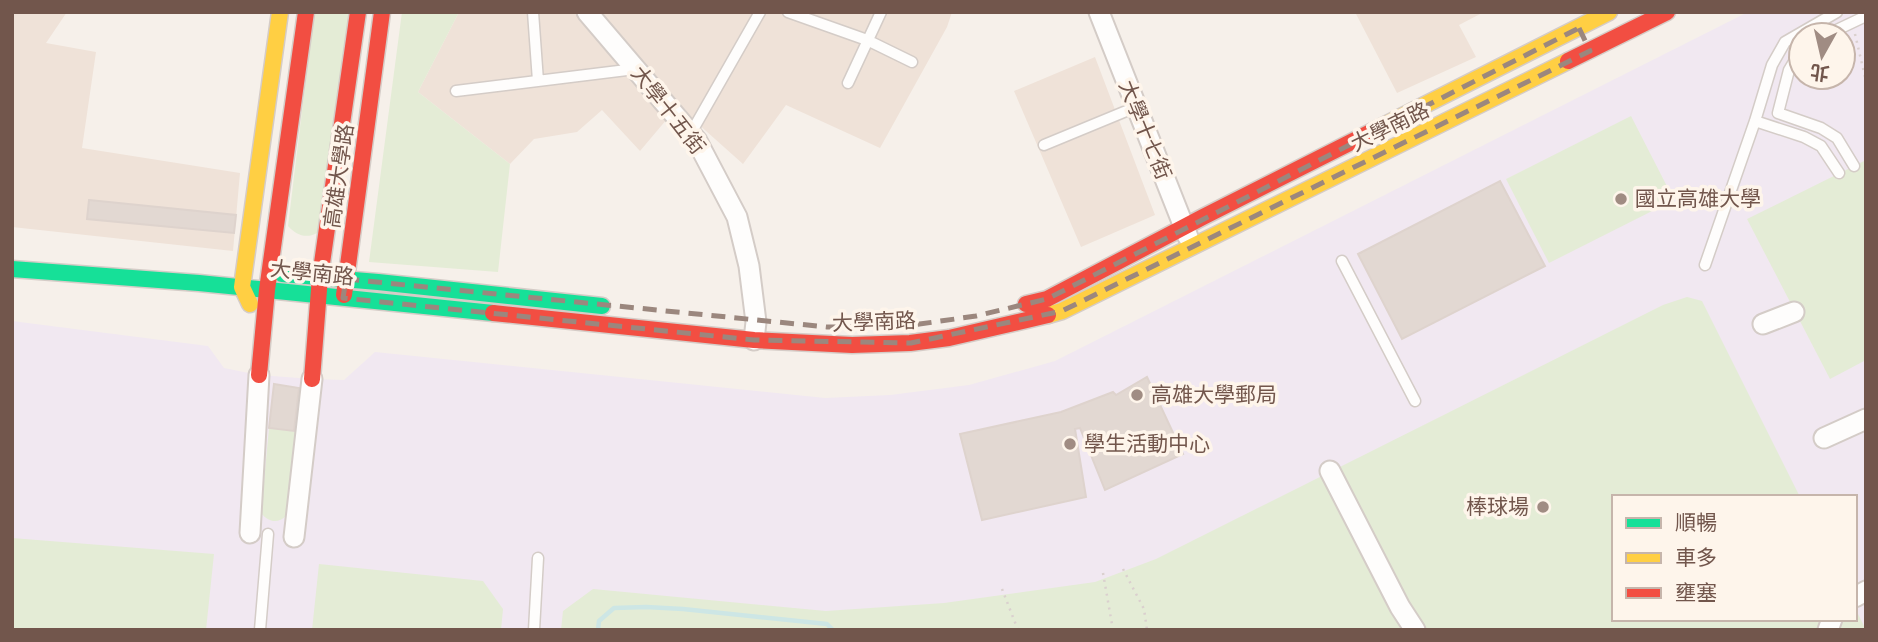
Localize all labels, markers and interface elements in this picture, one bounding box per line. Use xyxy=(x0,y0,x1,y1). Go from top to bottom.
north arrow xyxy=(1787,21,1857,91)
text: 北 xyxy=(1809,59,1831,85)
street label: 大學十五街 xyxy=(625,61,711,159)
street label: 大學十七街 xyxy=(1113,76,1177,184)
street label: 大學南路 xyxy=(1347,97,1433,157)
street label: 高雄大學路 xyxy=(319,122,359,230)
place label: 國立高雄大學 xyxy=(1635,186,1761,212)
marker: 國立高雄大學 xyxy=(1613,191,1629,207)
street label: 大學南路 xyxy=(269,256,355,290)
street label: 大學南路 xyxy=(832,308,916,336)
place label: 高雄大學郵局 xyxy=(1151,382,1277,408)
marker: 高雄大學郵局 xyxy=(1129,387,1145,403)
place label: 學生活動中心 xyxy=(1084,431,1210,457)
marker: 學生活動中心 xyxy=(1062,436,1078,452)
place label: 棒球場 xyxy=(1466,494,1529,520)
legend xyxy=(1612,495,1857,621)
marker: 棒球場 xyxy=(1535,499,1551,515)
text: 順暢 xyxy=(1675,510,1717,536)
text: 車多 xyxy=(1675,545,1717,571)
text: 壅塞 xyxy=(1675,580,1717,606)

